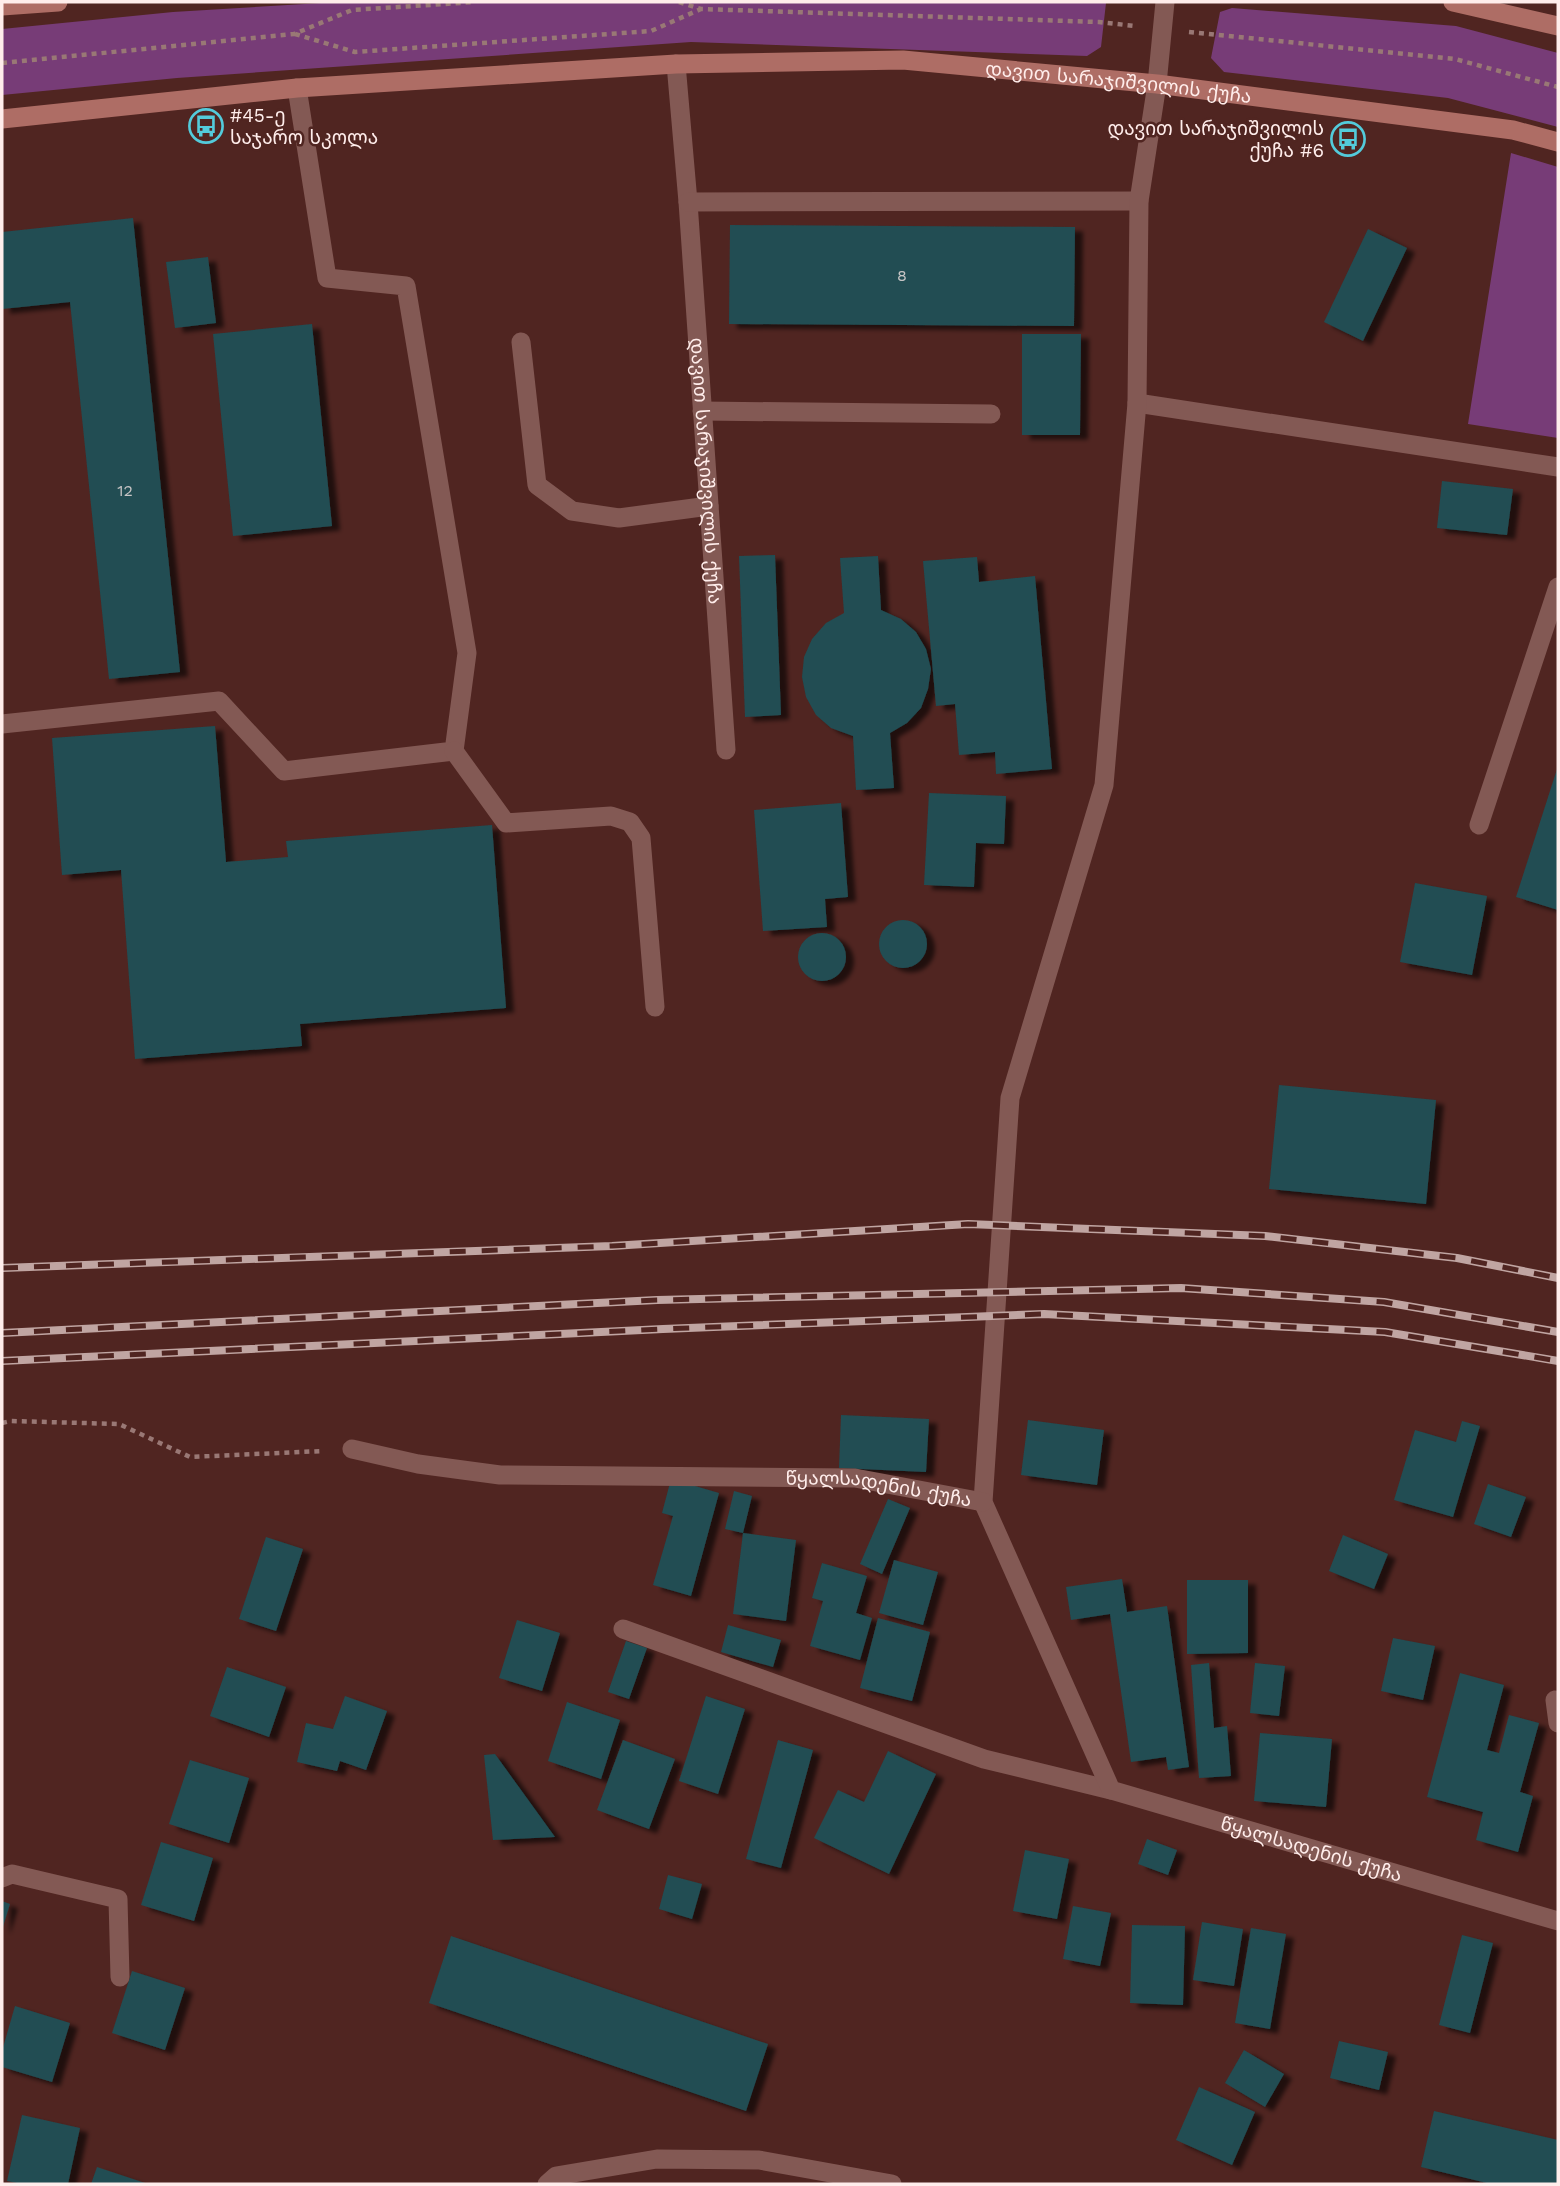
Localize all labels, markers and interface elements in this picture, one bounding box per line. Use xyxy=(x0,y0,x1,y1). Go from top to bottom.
street label: დავით სარაჯიშვილის ქუჩა xyxy=(984,56,1253,108)
place label: #45-ე საჯარო სკოლა xyxy=(230,104,378,150)
bus stop icon: #45-ე საჯარო სკოლა xyxy=(187,107,225,145)
place label: დავით სარაჯიშვილის ქუჩა #6 xyxy=(1108,117,1324,162)
bus stop icon: დავით სარაჯიშვილის ქუჩა #6 xyxy=(1329,120,1367,158)
house number: 8 xyxy=(897,266,907,285)
street label: დავით სარაჯიშვილის ქუჩა xyxy=(685,337,727,605)
house number: 12 xyxy=(117,481,133,500)
street label: წყალსადენის ქუჩა xyxy=(785,1466,974,1511)
street label: წყალსადენის ქუჩა xyxy=(1218,1811,1405,1886)

